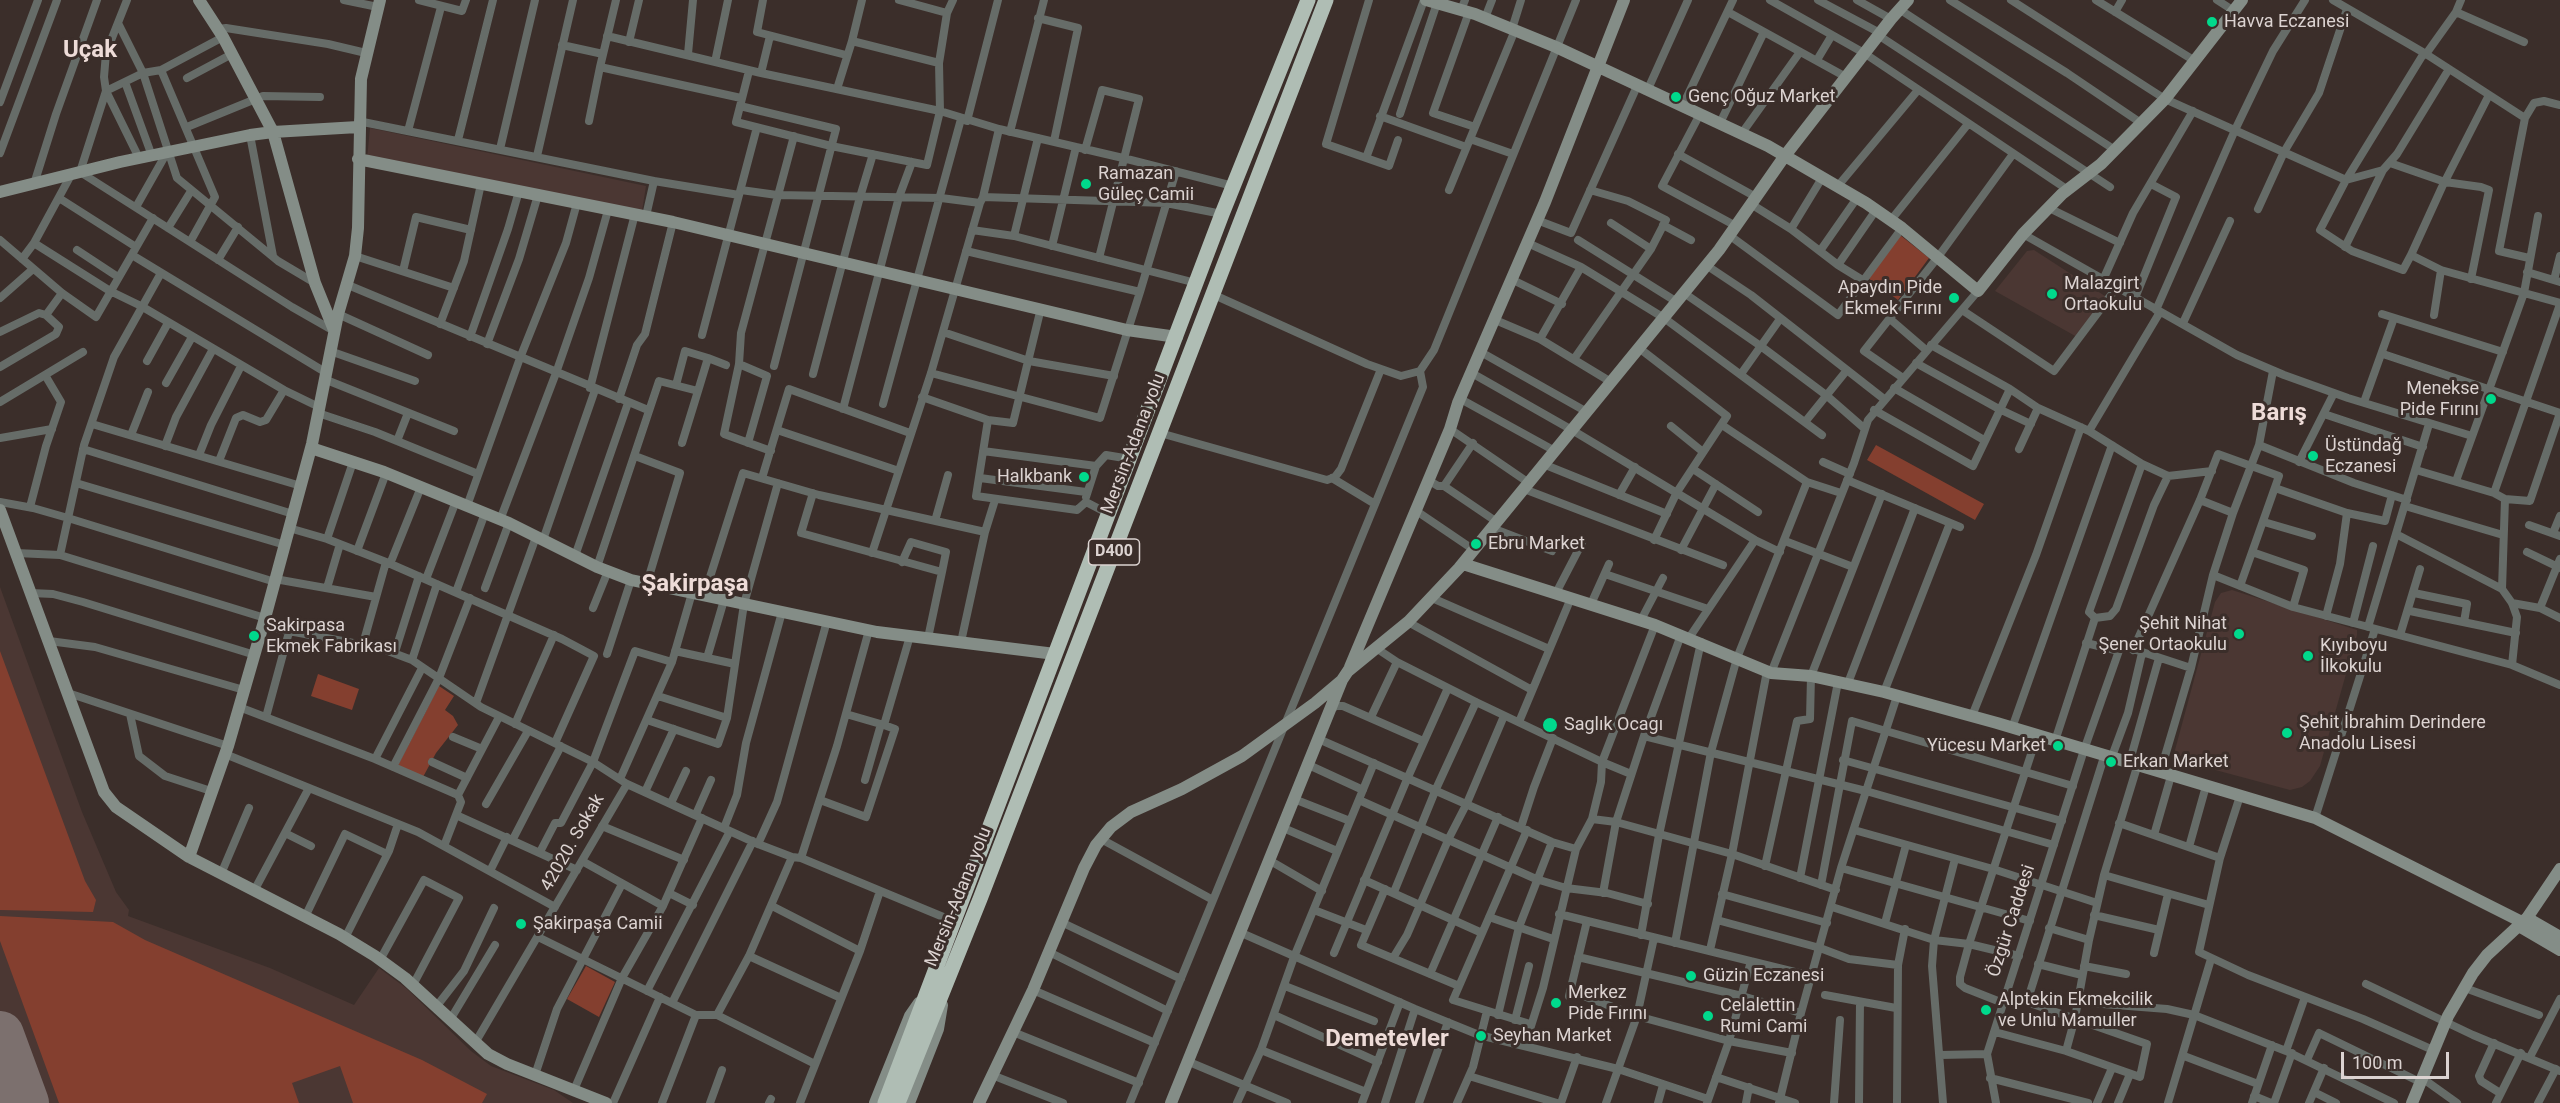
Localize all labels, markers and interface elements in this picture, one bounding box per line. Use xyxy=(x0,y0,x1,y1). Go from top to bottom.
place label: Havva Eczanesi xyxy=(2224,11,2349,33)
marker: Havva Eczanesi xyxy=(2205,15,2219,29)
district label: Uçak xyxy=(63,37,117,65)
place label: Genç Oğuz Market xyxy=(1688,86,1835,108)
marker: Genç Oğuz Market xyxy=(1669,90,1683,104)
place label: Ramazan Güleç Camii xyxy=(1098,163,1194,206)
marker: Ramazan Güleç Camii xyxy=(1079,177,1093,191)
place label: Malazgirt Ortaokulu xyxy=(2064,273,2142,316)
place label: Apaydın Pide Ekmek Fırını xyxy=(1838,277,1942,320)
marker: Malazgirt Ortaokulu xyxy=(2045,287,2059,301)
marker: Apaydın Pide Ekmek Fırını xyxy=(1947,291,1961,305)
street label: Mersin-Adana yolu xyxy=(1097,371,1171,517)
place label: Menekse Pide Fırını xyxy=(2400,378,2479,420)
marker: Menekse Pide Fırını xyxy=(2484,392,2498,406)
district label: Barış xyxy=(2251,400,2307,428)
place label: Üstündağ Eczanesi xyxy=(2325,435,2402,478)
marker: Üstündağ Eczanesi xyxy=(2306,449,2320,463)
place label: Halkbank xyxy=(997,466,1072,488)
marker: Halkbank xyxy=(1077,470,1091,484)
place label: Ebru Market xyxy=(1488,533,1585,555)
marker: Ebru Market xyxy=(1469,537,1483,551)
road number: D400 xyxy=(1088,539,1140,565)
district label: Şakirpaşa xyxy=(641,571,749,599)
place label: Şehit Nihat Şener Ortaokulu xyxy=(2099,613,2227,656)
place label: Sakirpasa Ekmek Fabrikası xyxy=(266,615,397,658)
marker: Şehit Nihat Şener Ortaokulu xyxy=(2232,627,2246,641)
marker: Sakirpasa Ekmek Fabrikası xyxy=(247,629,261,643)
place label: Kıyıboyu İlkokulu xyxy=(2320,635,2387,678)
marker: Kıyıboyu İlkokulu xyxy=(2301,649,2315,663)
place label: Şehit İbrahim Derindere Anadolu Lisesi xyxy=(2299,712,2486,754)
place label: Saglık Ocagı xyxy=(1564,714,1663,736)
marker: Saglık Ocagı xyxy=(1541,716,1559,734)
marker: Şehit İbrahim Derindere Anadolu Lisesi xyxy=(2280,726,2294,740)
place label: Yücesu Market xyxy=(1927,735,2046,757)
marker: Yücesu Market xyxy=(2051,739,2065,753)
place label: Erkan Market xyxy=(2123,751,2229,773)
marker: Erkan Market xyxy=(2104,755,2118,769)
street label: 42020. Sokak xyxy=(536,790,610,896)
street label: Mersin-Adana yolu xyxy=(921,824,997,970)
street label: Özgür Caddesi xyxy=(1984,862,2040,980)
place label: Şakirpaşa Camii xyxy=(533,913,663,935)
marker: Şakirpaşa Camii xyxy=(514,917,528,931)
place label: Güzin Eczanesi xyxy=(1703,965,1824,987)
marker: Güzin Eczanesi xyxy=(1684,969,1698,983)
place label: Merkez Pide Fırını xyxy=(1568,982,1647,1024)
place label: Alptekin Ekmekcilik ve Unlu Mamuller xyxy=(1998,989,2153,1032)
place label: Celalettin Rumi Cami xyxy=(1720,995,1807,1038)
marker: Merkez Pide Fırını xyxy=(1549,996,1563,1010)
marker: Alptekin Ekmekcilik ve Unlu Mamuller xyxy=(1979,1003,1993,1017)
marker: Celalettin Rumi Cami xyxy=(1701,1009,1715,1023)
place label: Seyhan Market xyxy=(1493,1025,1612,1047)
district label: Demetevler xyxy=(1325,1026,1449,1054)
marker: Seyhan Market xyxy=(1474,1029,1488,1043)
scale bar xyxy=(2344,1040,2452,1078)
text: 100 m xyxy=(2352,1052,2403,1073)

